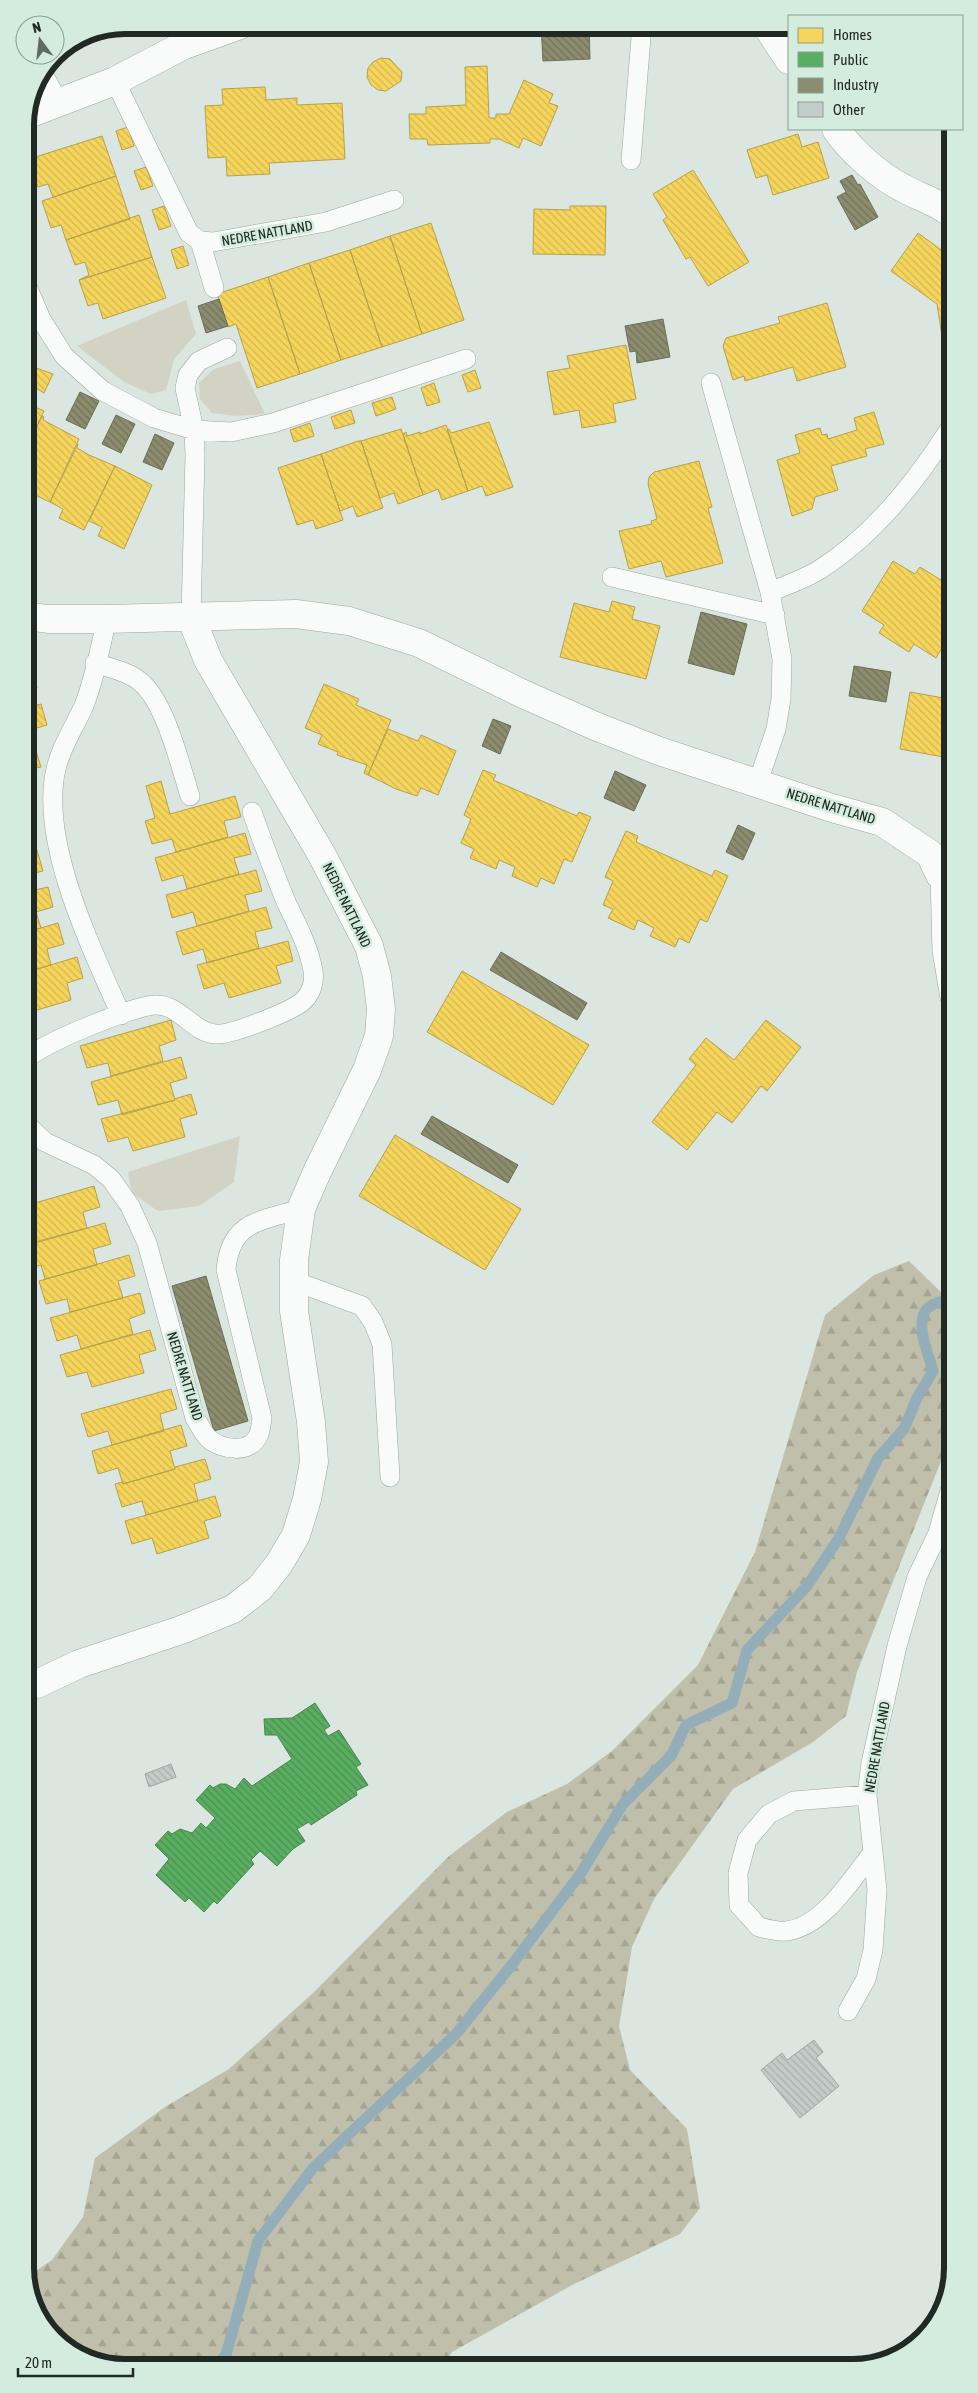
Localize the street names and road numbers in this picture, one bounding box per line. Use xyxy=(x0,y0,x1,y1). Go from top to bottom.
street label: NEDRE NATTLAND xyxy=(220,217,314,249)
street label: NEDRE NATTLAND xyxy=(785,785,878,827)
street label: NEDRE NATTLAND xyxy=(320,860,374,950)
street label: NEDRE NATTLAND xyxy=(164,1330,206,1423)
street label: NEDRE NATTLAND xyxy=(861,1700,893,1794)

